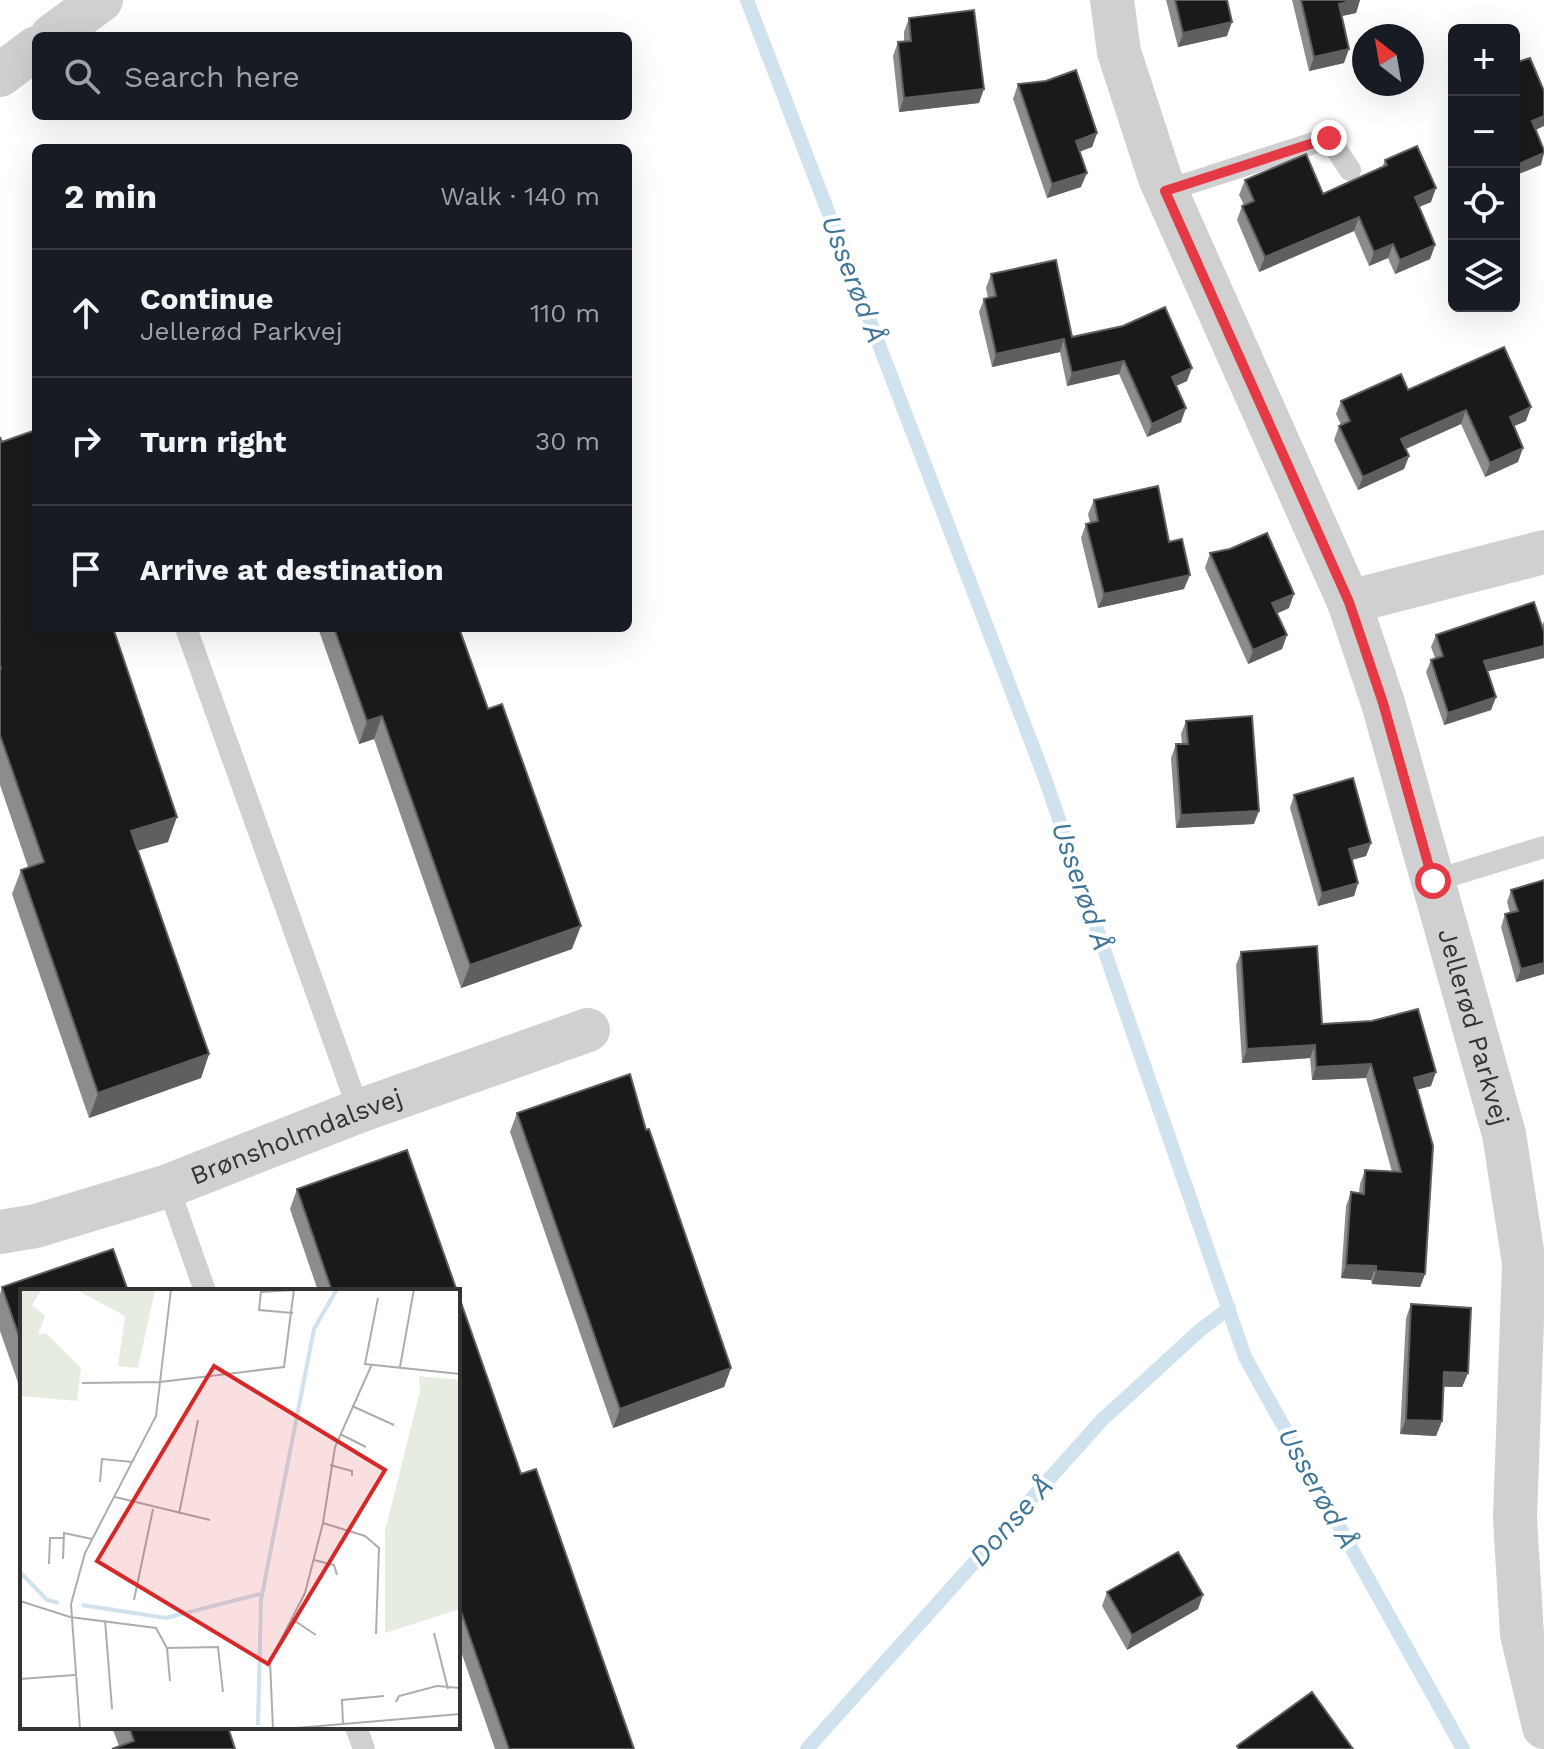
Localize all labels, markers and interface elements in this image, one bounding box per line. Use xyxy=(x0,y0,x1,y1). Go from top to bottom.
north arrow xyxy=(1352,24,1424,96)
map controls xyxy=(1448,24,1520,312)
button: + xyxy=(1448,24,1520,96)
search box xyxy=(32,32,632,120)
icon: search xyxy=(60,54,104,98)
text: Search here xyxy=(124,59,300,94)
button: − xyxy=(1448,96,1520,168)
route end xyxy=(1311,120,1347,156)
button: locate xyxy=(1448,168,1520,240)
text: 2 min xyxy=(64,176,157,216)
text: Walk · 140 m xyxy=(440,181,600,211)
water label: Usserød Å xyxy=(815,210,893,348)
button: layers xyxy=(1448,240,1520,312)
text: Continue xyxy=(140,281,273,316)
icon: ahead xyxy=(64,291,108,335)
text: 110 m xyxy=(530,298,600,328)
text: Jellerød Parkvej xyxy=(140,316,343,346)
icon: right xyxy=(64,419,108,463)
text: Turn right xyxy=(140,424,286,459)
text: 30 m xyxy=(535,426,600,456)
icon: arrive xyxy=(64,547,108,591)
text: Arrive at destination xyxy=(140,552,444,587)
water label: Usserød Å xyxy=(1045,817,1119,955)
route start xyxy=(1415,863,1451,899)
street label: Jellerød Parkvej xyxy=(1432,925,1516,1128)
street label: Brønsholmdalsvej xyxy=(186,1082,406,1191)
inset map xyxy=(20,1289,460,1729)
water label: Usserød Å xyxy=(1271,1421,1365,1555)
water label: Donse Å xyxy=(962,1469,1060,1573)

